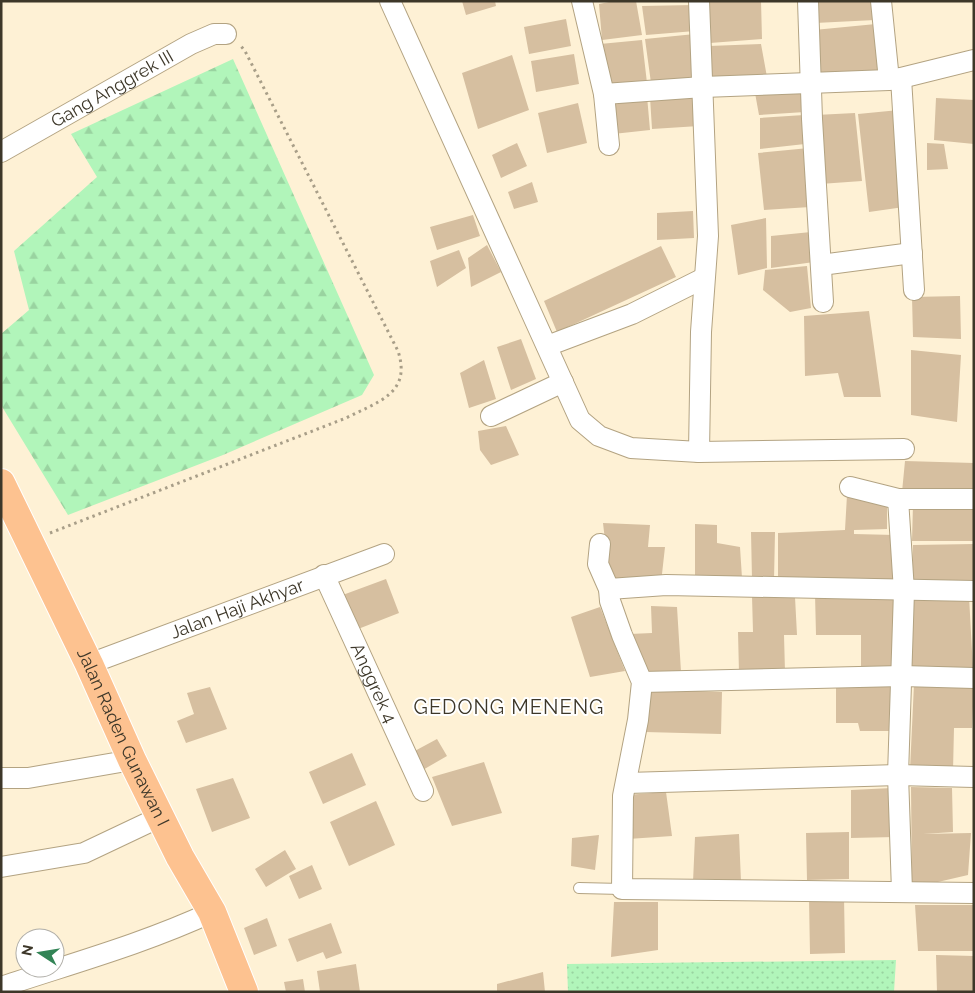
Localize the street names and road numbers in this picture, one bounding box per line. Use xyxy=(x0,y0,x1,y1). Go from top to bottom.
street label: Gang Anggrek III xyxy=(47,45,177,131)
street label: Jalan Haji Akhyar xyxy=(167,574,307,643)
street label: Anggrek 4 xyxy=(347,640,401,726)
street label: Jalan Raden Gunawan I xyxy=(73,645,174,829)

